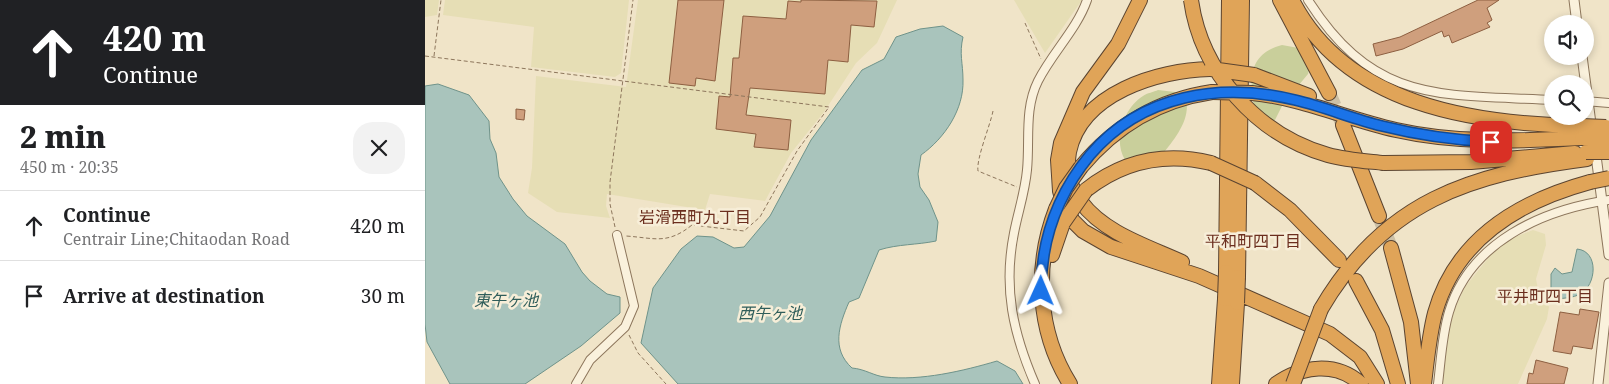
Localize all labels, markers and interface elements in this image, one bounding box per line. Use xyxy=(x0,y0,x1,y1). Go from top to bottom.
text: 420 m xyxy=(103,14,206,61)
map controls xyxy=(1544,15,1594,125)
button: sound xyxy=(1544,15,1594,65)
icon: ahead xyxy=(20,20,85,85)
text: Continue xyxy=(103,59,198,89)
button: search xyxy=(1544,75,1594,125)
text: 2 min xyxy=(20,116,106,157)
pin xyxy=(1470,121,1512,163)
button: close xyxy=(353,122,405,174)
icon: arrive xyxy=(1477,128,1505,156)
text: 450 m · 20:35 xyxy=(20,156,119,178)
text: Continue xyxy=(63,202,151,228)
district label: 岩滑西町九丁目 xyxy=(639,206,751,228)
icon: ahead xyxy=(20,212,48,240)
text: 420 m xyxy=(350,213,405,239)
text: Centrair Line;Chitaodan Road xyxy=(63,228,290,250)
district label: 平和町四丁目 xyxy=(1205,230,1301,252)
position arrow xyxy=(1014,264,1066,316)
icon: arrive xyxy=(20,282,48,310)
text: Arrive at destination xyxy=(63,283,265,309)
text: 30 m xyxy=(361,283,405,309)
district label: 平井町四丁目 xyxy=(1497,285,1593,307)
water label: 東午ヶ池 xyxy=(474,289,540,311)
water label: 西午ヶ池 xyxy=(738,302,804,324)

